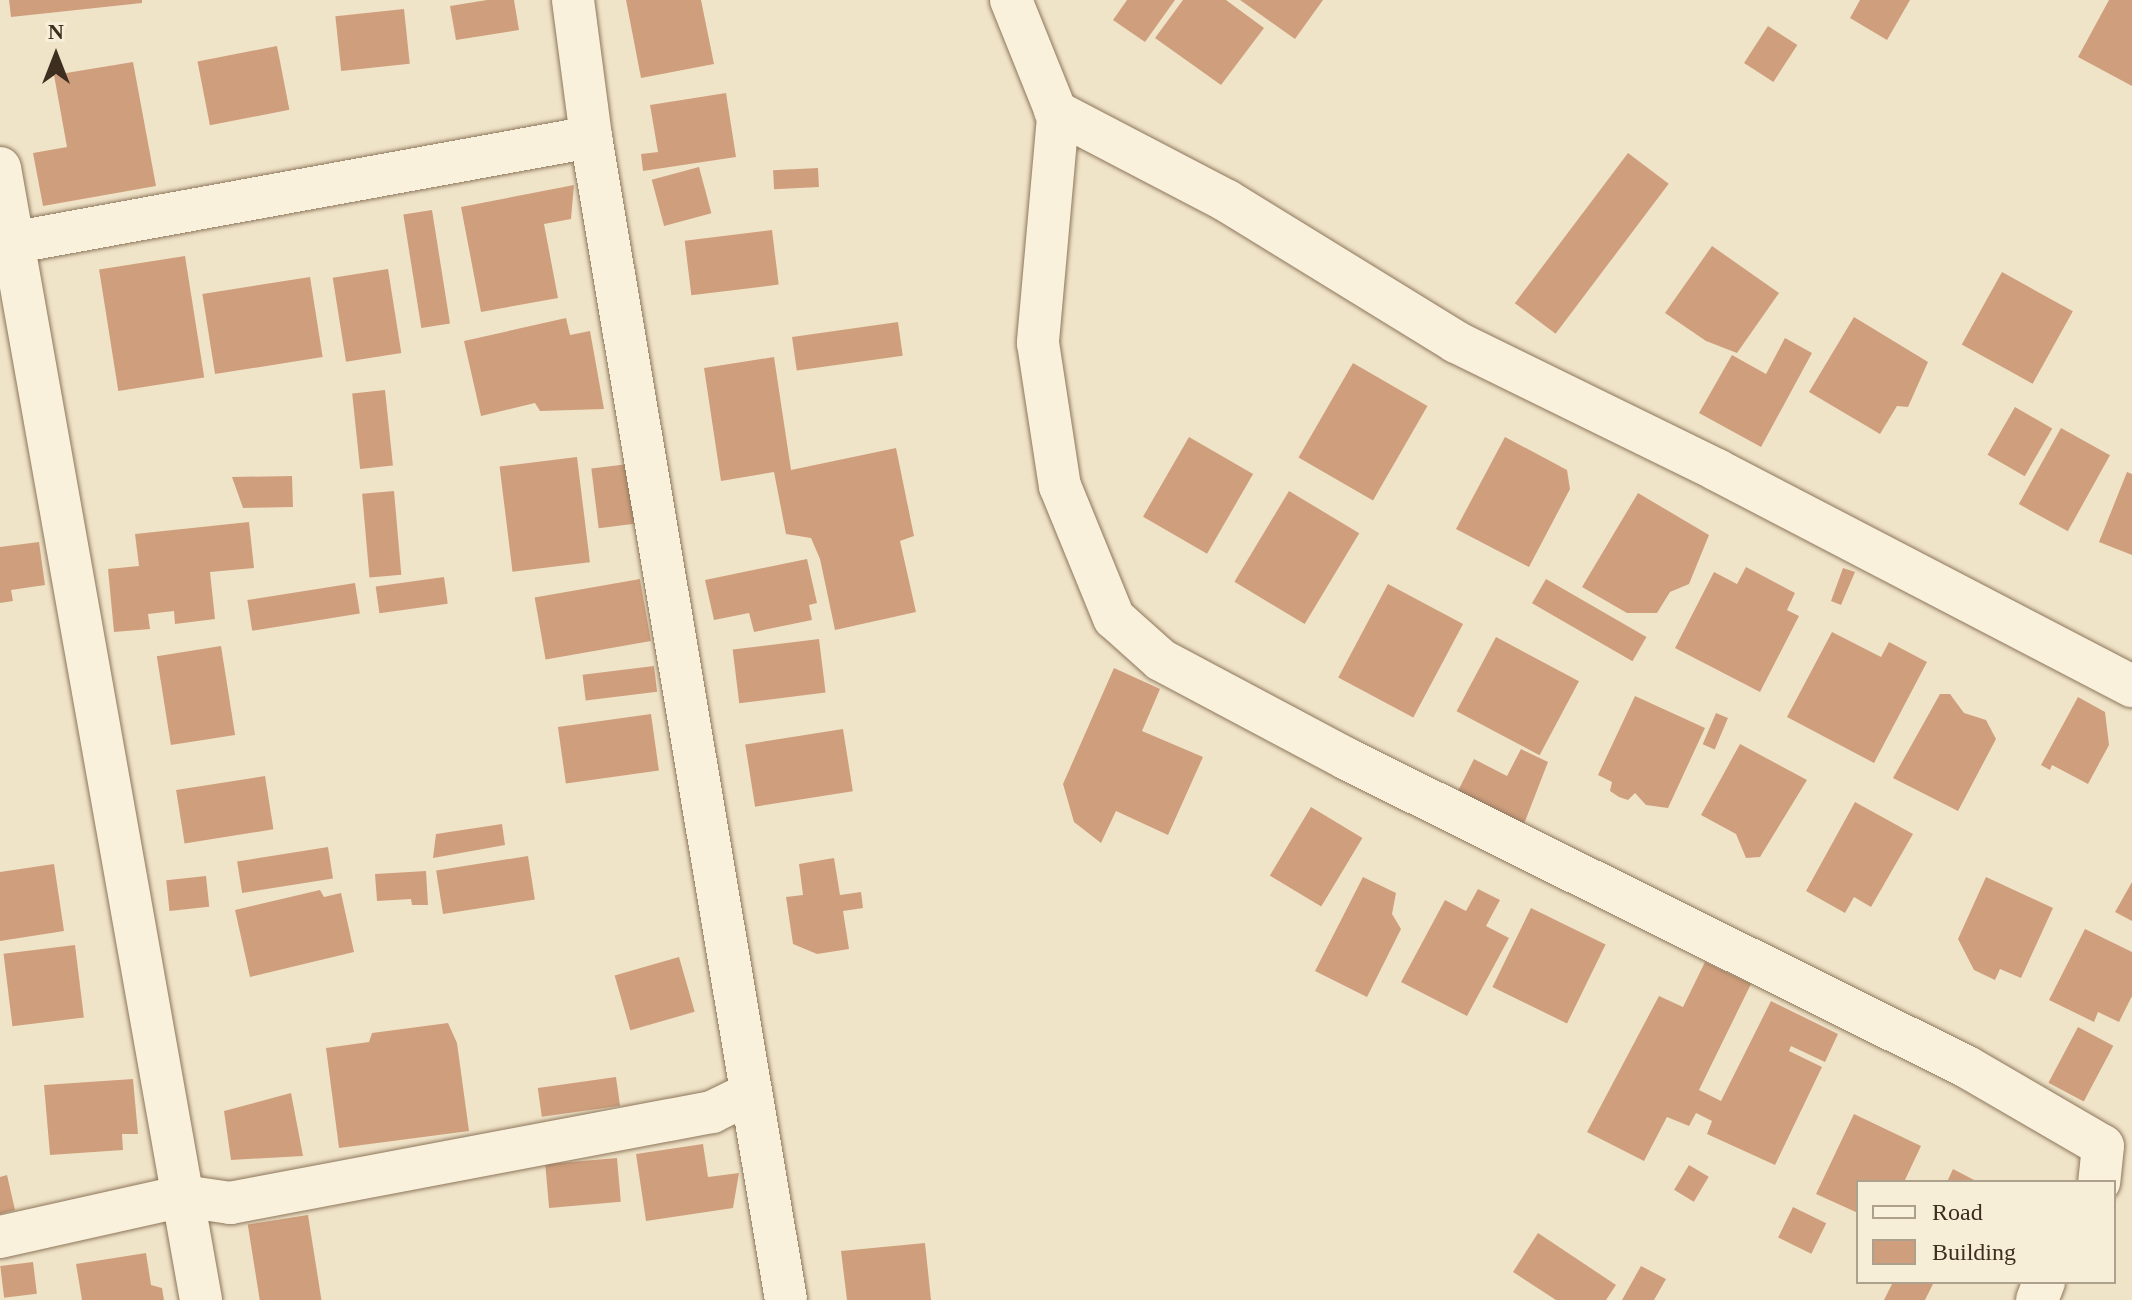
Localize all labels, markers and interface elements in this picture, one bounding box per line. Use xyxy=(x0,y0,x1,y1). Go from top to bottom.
north arrow xyxy=(16,16,96,96)
text: N xyxy=(48,19,64,44)
legend xyxy=(1856,1180,2116,1284)
text: Road xyxy=(1932,1199,1983,1225)
text: Building xyxy=(1932,1239,2016,1265)

